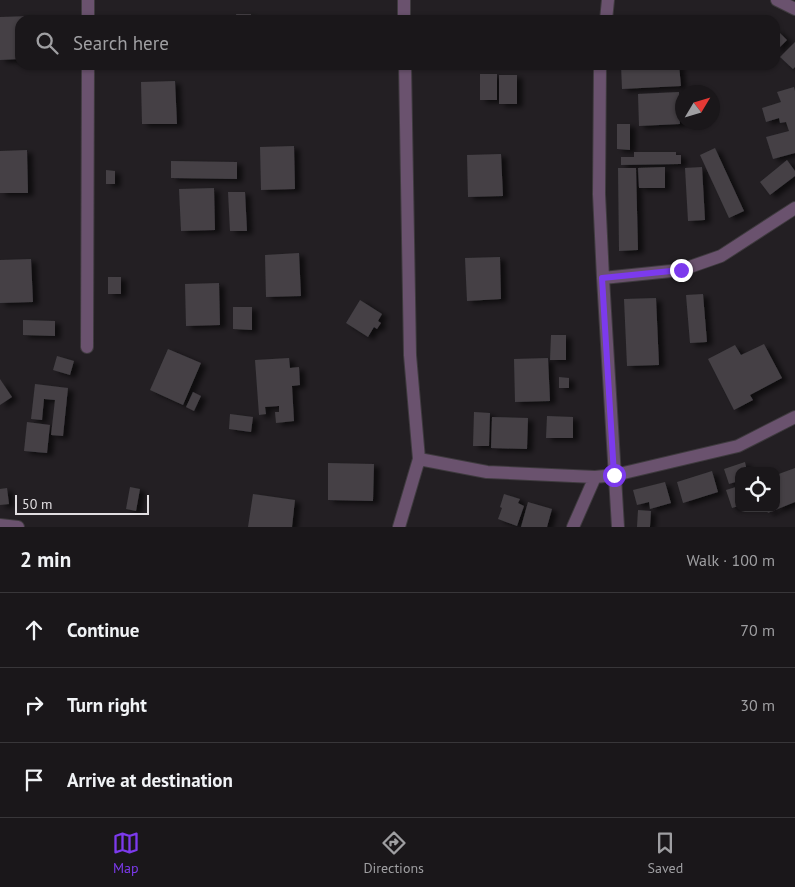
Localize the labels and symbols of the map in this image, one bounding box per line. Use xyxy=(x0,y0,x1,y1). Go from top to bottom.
north arrow xyxy=(675,85,720,130)
route end xyxy=(670,259,693,282)
route start xyxy=(603,464,626,487)
scale bar xyxy=(15,492,149,515)

